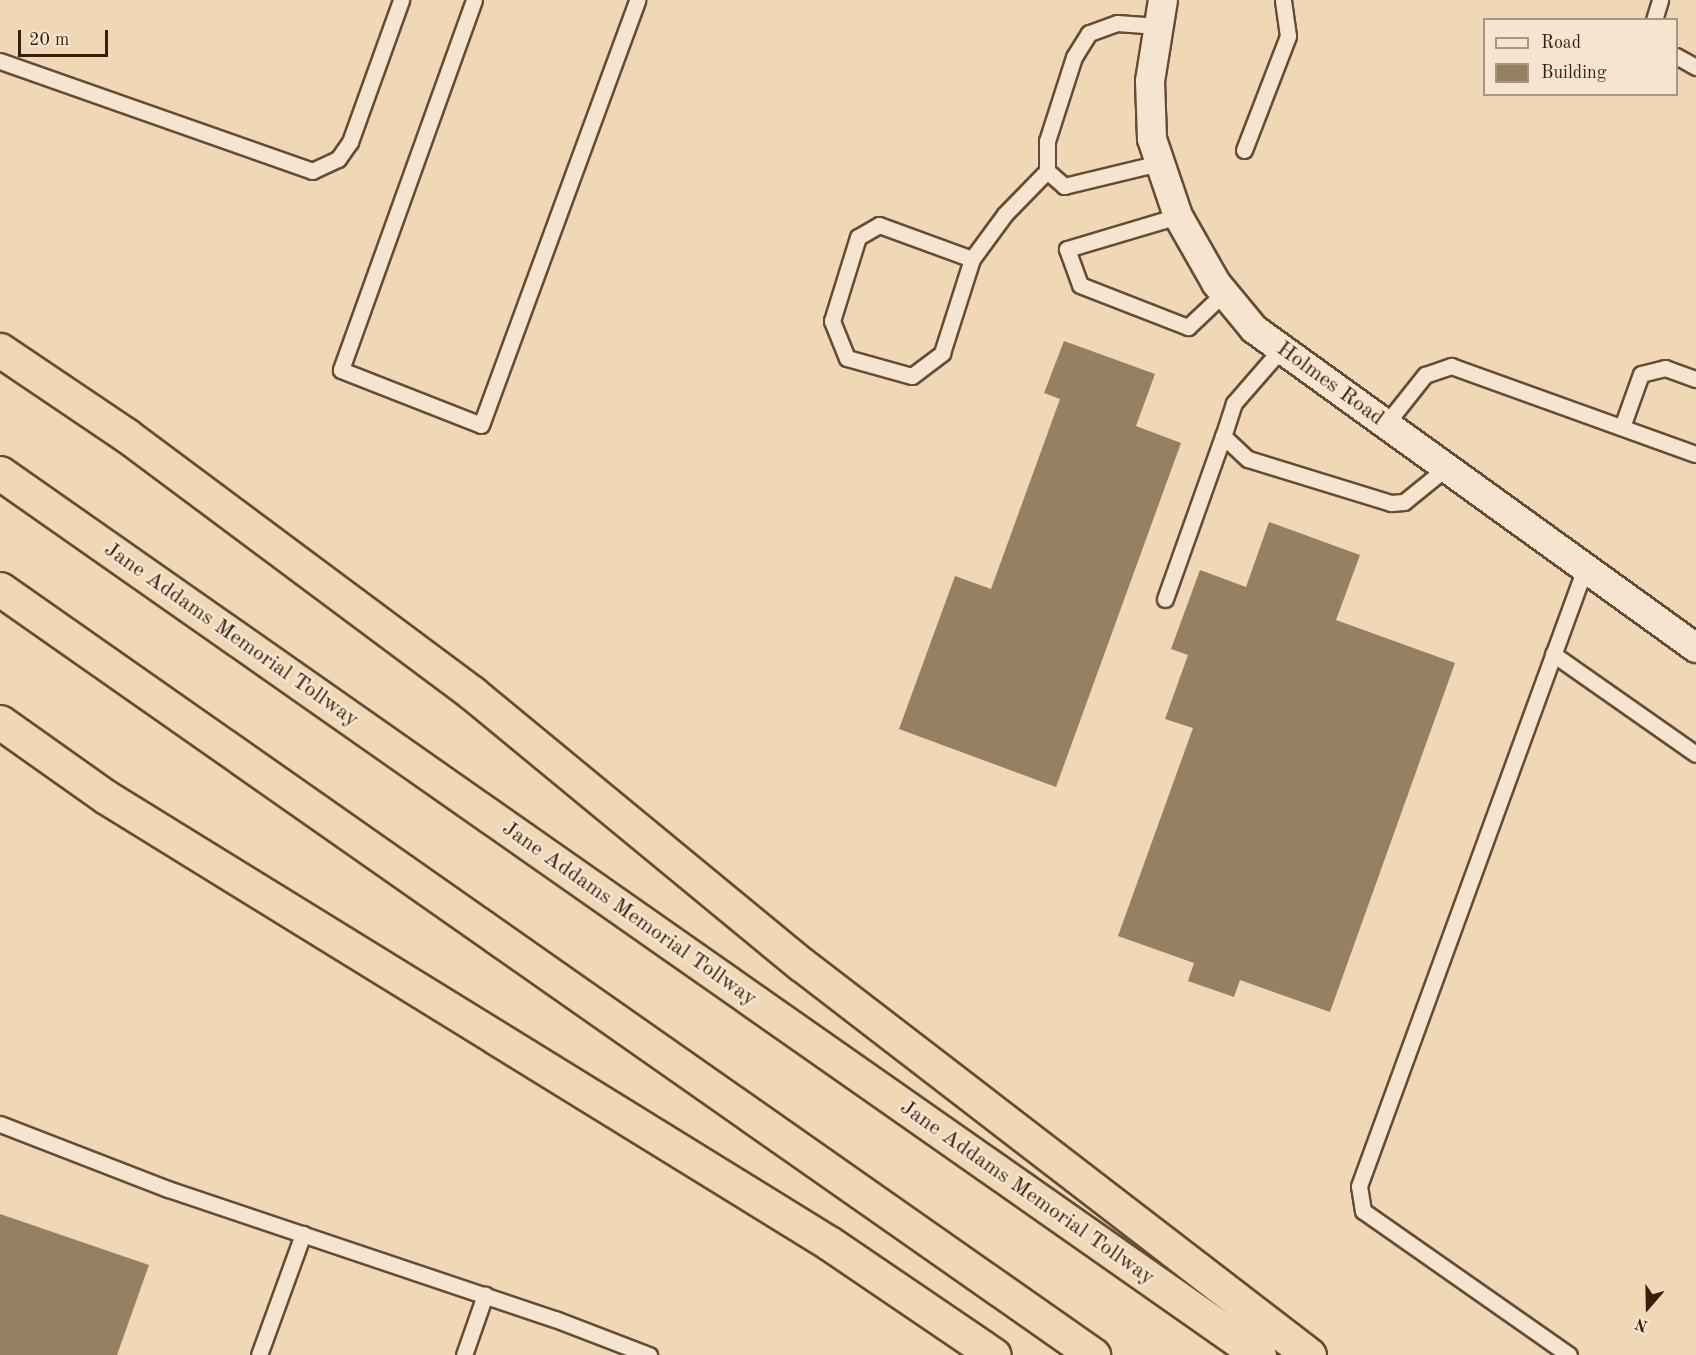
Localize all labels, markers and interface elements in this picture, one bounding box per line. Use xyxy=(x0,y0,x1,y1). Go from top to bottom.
scale bar xyxy=(21,18,111,56)
legend xyxy=(1483,18,1678,96)
text: 20 m xyxy=(29,31,69,49)
text: Road xyxy=(1541,34,1581,52)
text: Building xyxy=(1541,64,1606,82)
street label: Holmes Road xyxy=(1271,336,1389,432)
street label: Jane Addams Memorial Tollway xyxy=(98,537,364,733)
street label: Jane Addams Memorial Tollway xyxy=(496,816,762,1012)
street label: Jane Addams Memorial Tollway xyxy=(894,1095,1160,1291)
north arrow xyxy=(1618,1277,1678,1337)
text: N xyxy=(1633,1314,1650,1334)

